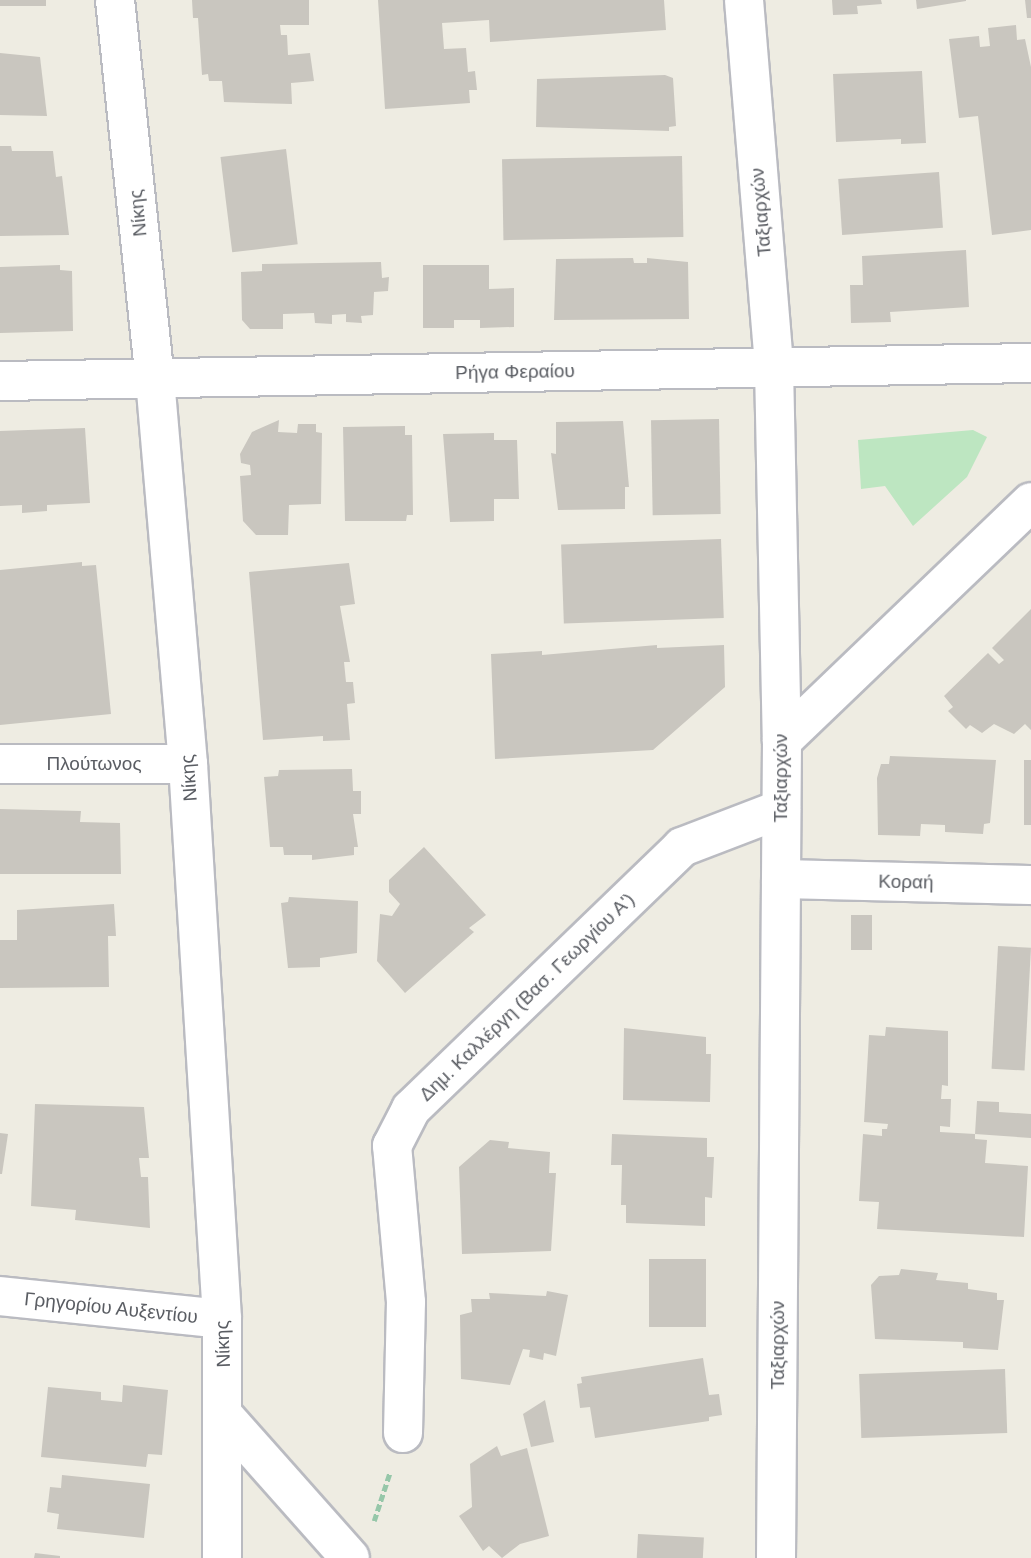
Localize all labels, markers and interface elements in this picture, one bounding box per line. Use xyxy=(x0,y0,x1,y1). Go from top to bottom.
street label: Ταξιαρχών xyxy=(746,167,776,257)
street label: Νίκης xyxy=(124,188,152,238)
street label: Ρήγα Φεραίου xyxy=(455,360,575,384)
street label: Ταξιαρχών xyxy=(770,734,792,822)
street label: Πλούτωνος xyxy=(46,753,142,775)
street label: Νίκης xyxy=(176,754,202,802)
street label: Κοραή xyxy=(878,870,934,894)
street label: Δημ. Καλλέργη (Βασ. Γεωργίου Α') xyxy=(414,888,640,1106)
street label: Γρηγορίου Αυξεντίου xyxy=(23,1287,199,1329)
street label: Ταξιαρχών xyxy=(767,1301,789,1389)
street label: Νίκης xyxy=(211,1320,235,1368)

